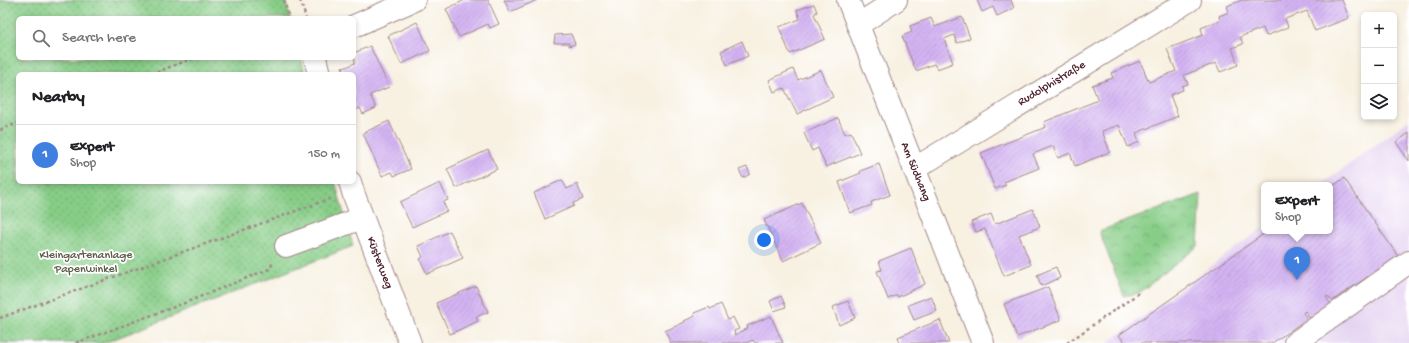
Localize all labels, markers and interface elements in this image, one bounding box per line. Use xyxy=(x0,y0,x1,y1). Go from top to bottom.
map controls xyxy=(1361,12,1397,120)
button: + xyxy=(1361,12,1397,48)
search box xyxy=(16,16,356,60)
icon: search xyxy=(30,27,52,49)
text: Search here xyxy=(62,29,136,47)
button: − xyxy=(1361,48,1397,84)
street label: Rudolphistraße xyxy=(1016,58,1089,110)
button: layers xyxy=(1361,84,1397,120)
text: Nearby xyxy=(32,88,85,108)
text: Expert xyxy=(70,138,114,156)
street label: Am Südhang xyxy=(897,140,933,204)
text: 1 xyxy=(42,147,48,162)
text: 150 m xyxy=(308,147,340,162)
text: Shop xyxy=(70,156,96,171)
popup xyxy=(1261,182,1333,234)
text: Expert xyxy=(1275,192,1319,210)
text: Shop xyxy=(1275,210,1301,225)
your location xyxy=(754,230,774,250)
street label: Küsterweg xyxy=(363,235,395,291)
pin: 1 xyxy=(1284,247,1310,280)
park label: Kleingartenanlage Papenwinkel xyxy=(40,249,133,277)

